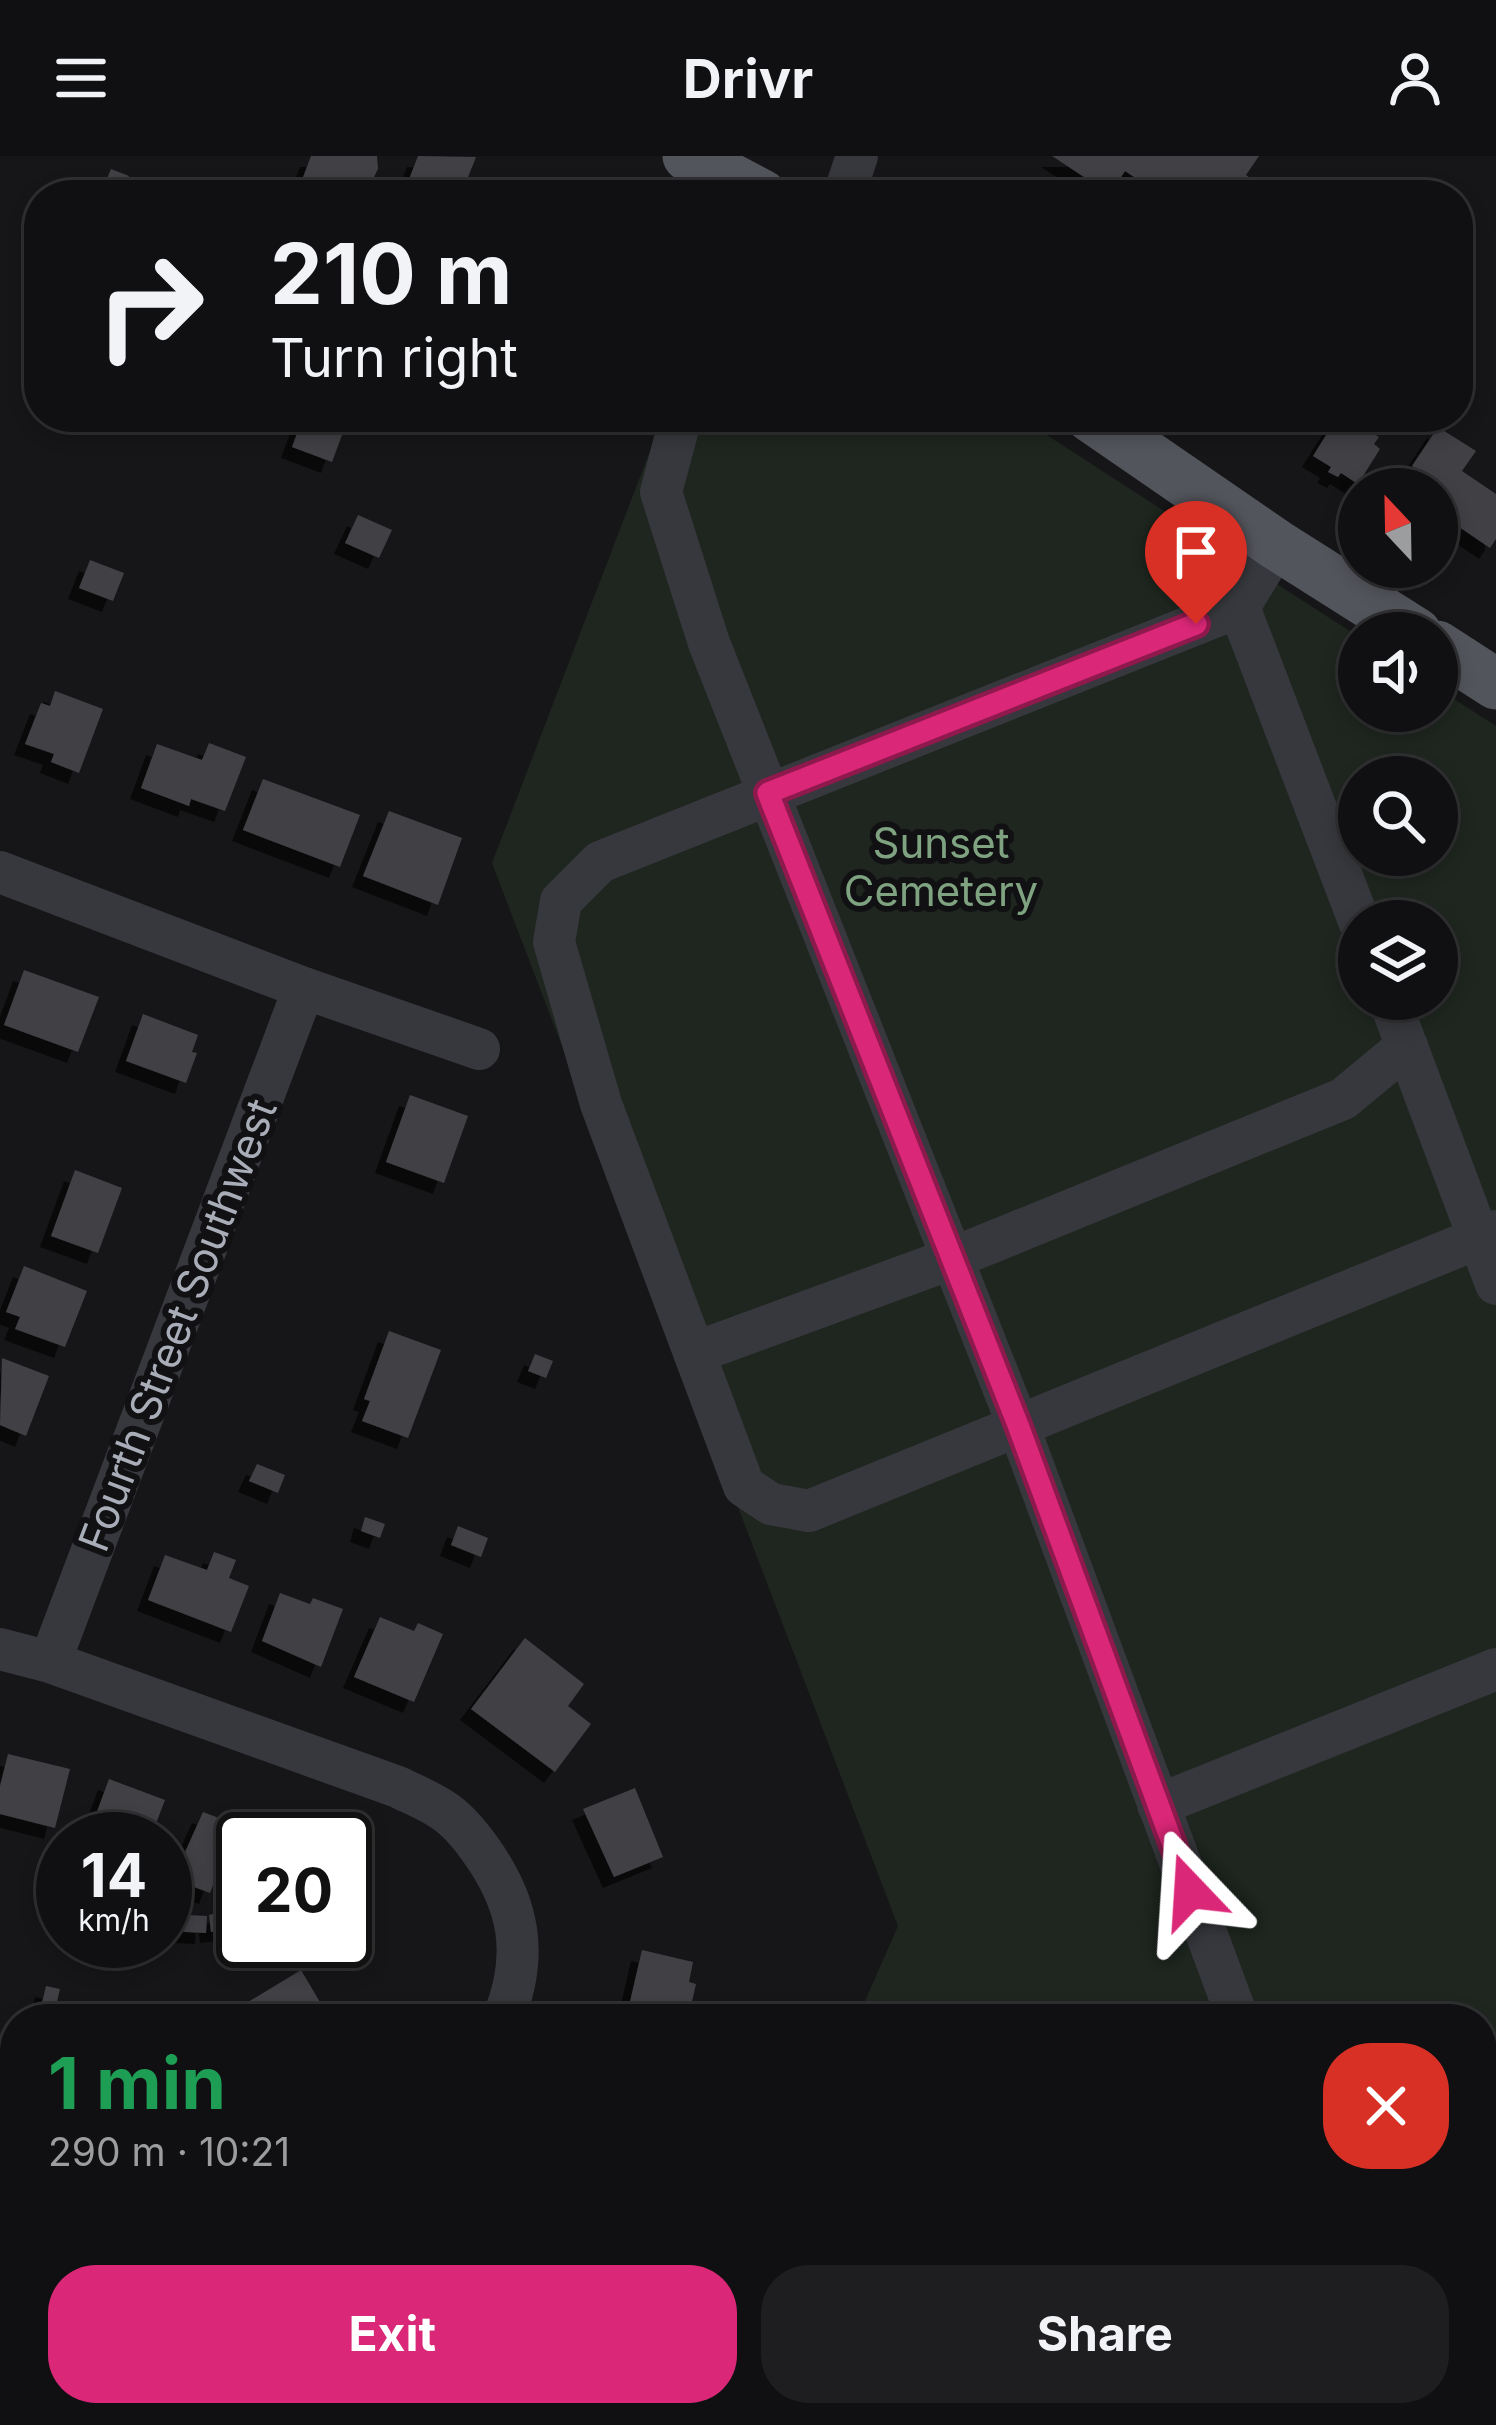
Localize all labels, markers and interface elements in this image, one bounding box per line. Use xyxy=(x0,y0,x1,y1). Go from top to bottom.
icon: menu xyxy=(48,45,114,111)
icon: person xyxy=(1382,45,1448,111)
text: Drivr xyxy=(683,46,813,111)
text: 210 m xyxy=(270,223,512,324)
icon: right xyxy=(72,228,228,384)
text: Turn right xyxy=(270,325,518,390)
north arrow xyxy=(1338,468,1458,588)
map controls xyxy=(1338,468,1458,1020)
pin xyxy=(1145,501,1247,624)
icon: arrive xyxy=(1163,519,1229,585)
button: sound xyxy=(1338,612,1458,732)
button: search xyxy=(1338,756,1458,876)
park label: Sunset Cemetery xyxy=(844,817,1038,916)
button: layers xyxy=(1338,900,1458,1020)
street label: Fourth Street Southwest xyxy=(67,1092,287,1558)
speed limit sign: 20 xyxy=(216,1812,372,1968)
position arrow xyxy=(1127,1828,1253,1954)
text: 14 xyxy=(81,1839,147,1911)
text: km/h xyxy=(78,1902,150,1938)
text: 1 min xyxy=(48,2039,226,2126)
button: close xyxy=(1323,2043,1449,2169)
text: 290 m · 10:21 xyxy=(48,2128,290,2175)
button: Exit xyxy=(48,2265,737,2403)
button: Share xyxy=(761,2265,1449,2403)

